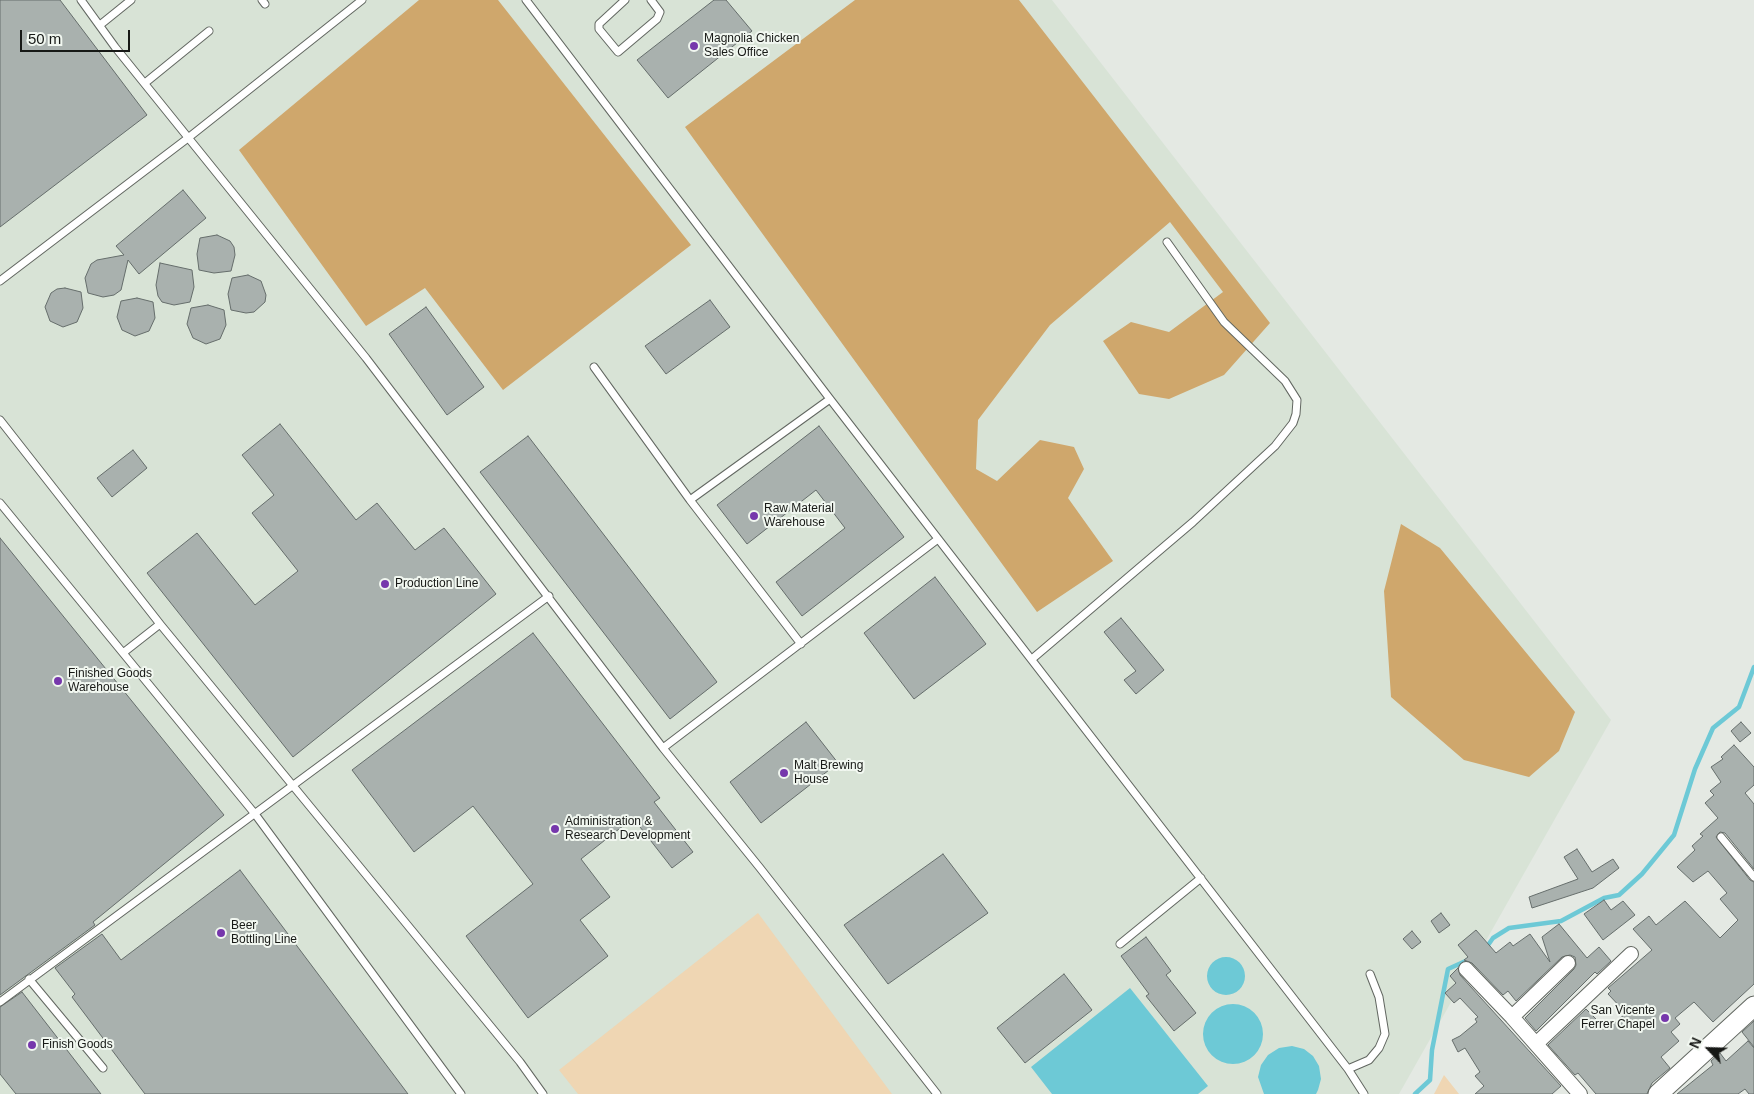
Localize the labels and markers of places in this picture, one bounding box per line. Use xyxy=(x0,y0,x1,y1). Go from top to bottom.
place label: Magnolia Chicken Sales Office xyxy=(704,32,799,60)
marker: Magnolia Chicken Sales Office xyxy=(688,40,700,52)
place label: Raw Material Warehouse xyxy=(764,502,834,530)
marker: Raw Material Warehouse xyxy=(748,510,760,522)
place label: Production Line xyxy=(395,577,478,591)
marker: Production Line xyxy=(379,578,391,590)
place label: Finished Goods Warehouse xyxy=(68,667,152,695)
marker: Finished Goods Warehouse xyxy=(52,675,64,687)
place label: Malt Brewing House xyxy=(794,759,863,787)
marker: Malt Brewing House xyxy=(778,767,790,779)
place label: Administration & Research Development xyxy=(565,815,690,843)
marker: Administration & Research Development xyxy=(549,823,561,835)
place label: Beer Bottling Line xyxy=(231,919,297,947)
marker: Beer Bottling Line xyxy=(215,927,227,939)
place label: San Vicente Ferrer Chapel xyxy=(1581,1004,1655,1032)
marker: San Vicente Ferrer Chapel xyxy=(1659,1012,1671,1024)
place label: Finish Goods xyxy=(42,1038,113,1052)
marker: Finish Goods xyxy=(26,1039,38,1051)

